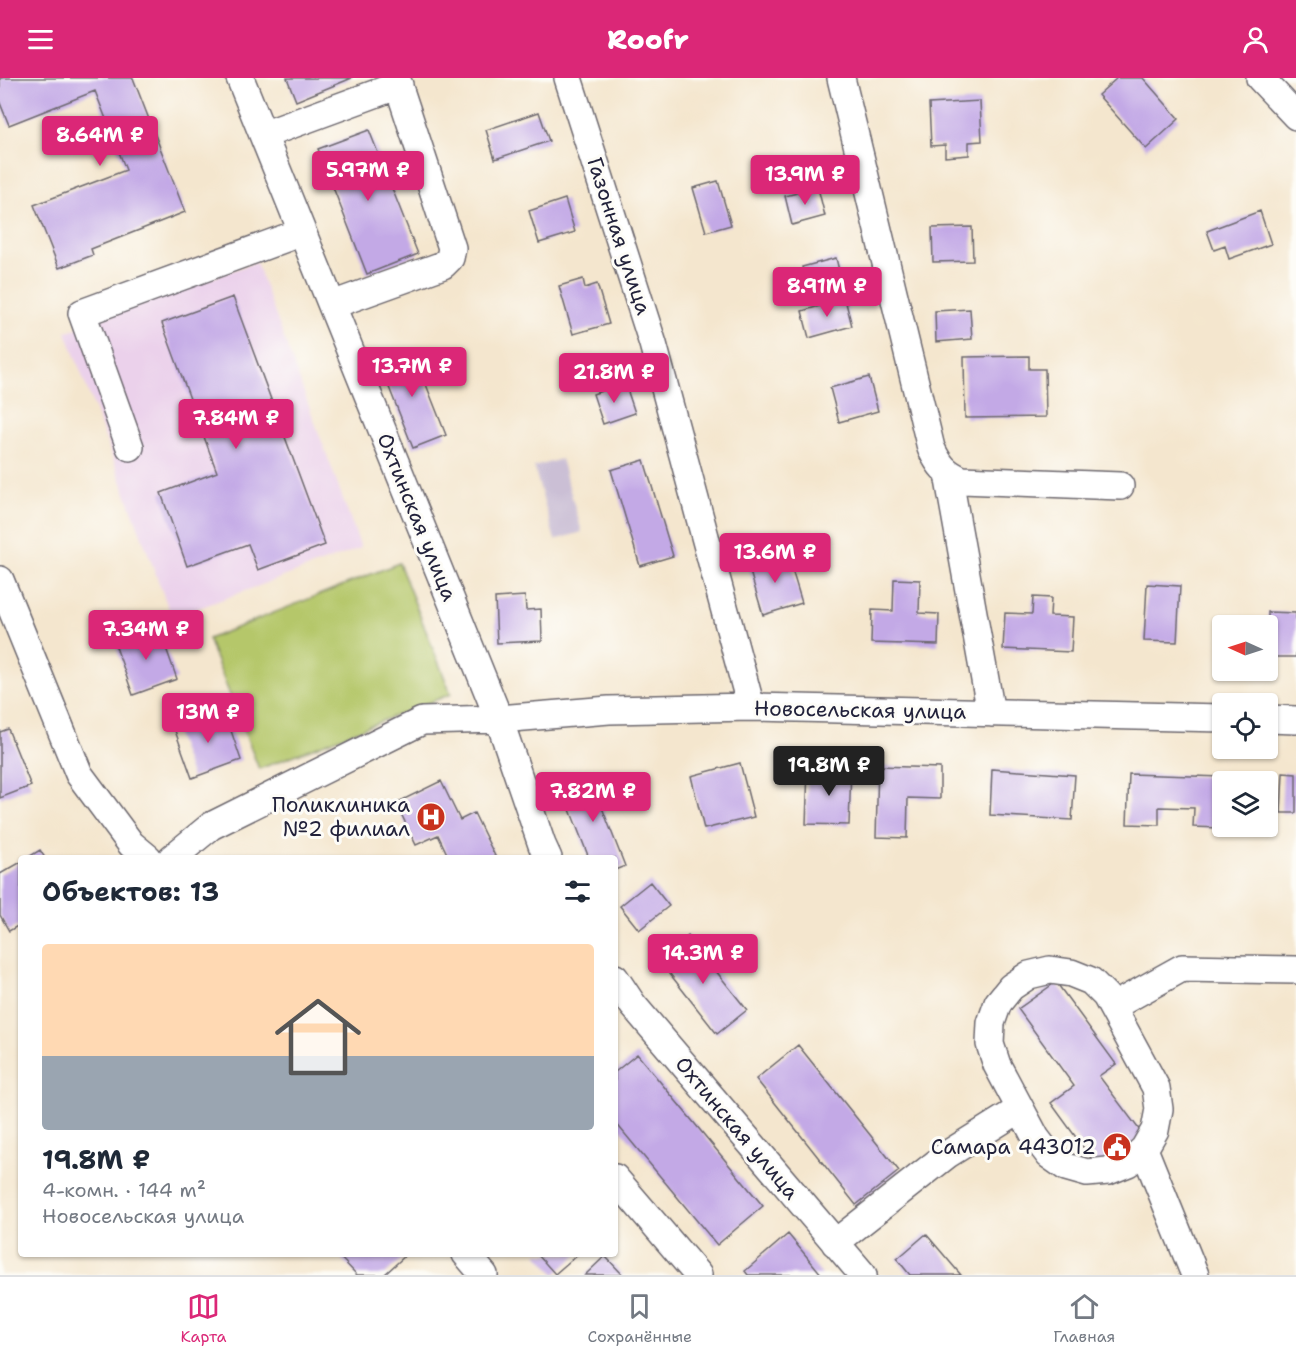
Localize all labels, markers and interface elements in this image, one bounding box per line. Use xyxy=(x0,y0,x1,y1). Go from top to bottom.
text: Roofr xyxy=(607,21,689,58)
icon: menu xyxy=(24,23,57,56)
icon: person xyxy=(1239,23,1272,56)
pin: 8.64M ₽ xyxy=(45,116,155,167)
text: 8.64M ₽ xyxy=(56,122,144,148)
pin: 5.97M ₽ xyxy=(313,151,423,202)
street label: Газонная улица xyxy=(580,154,658,318)
pin: 13.9M ₽ xyxy=(750,155,860,206)
text: 5.97M ₽ xyxy=(326,157,410,183)
text: 13.9M ₽ xyxy=(765,161,845,187)
pin: 8.91M ₽ xyxy=(772,267,882,318)
text: 8.91M ₽ xyxy=(787,273,867,299)
pin: 13.7M ₽ xyxy=(357,347,467,398)
text: 13.7M ₽ xyxy=(372,353,453,379)
pin: 21.8M ₽ xyxy=(559,353,669,404)
text: 21.8M ₽ xyxy=(573,359,655,385)
pin: 7.84M ₽ xyxy=(181,399,291,450)
text: 7.84M ₽ xyxy=(193,405,279,431)
street label: Охтинская улица xyxy=(371,429,463,605)
pin: 13.6M ₽ xyxy=(720,533,830,584)
text: 13.6M ₽ xyxy=(734,539,816,565)
pin: 7.34M ₽ xyxy=(91,610,201,661)
north arrow xyxy=(1212,615,1278,681)
map controls xyxy=(1212,615,1278,837)
text: 7.34M ₽ xyxy=(102,616,190,642)
pin: 13M ₽ xyxy=(166,693,250,744)
button: locate xyxy=(1212,693,1278,759)
street label: Новосельская улица xyxy=(754,694,966,726)
text: 13M ₽ xyxy=(176,699,240,725)
pin: 19.8M ₽ xyxy=(774,746,884,797)
text: 19.8M ₽ xyxy=(787,752,871,778)
button: layers xyxy=(1212,771,1278,837)
pin: 7.82M ₽ xyxy=(538,772,648,823)
text: 7.82M ₽ xyxy=(550,778,636,804)
place label: Поликлиника №2 филиал xyxy=(272,791,410,843)
hospital icon: Поликлиника №2 филиал xyxy=(415,801,447,833)
text: Объектов: 13 xyxy=(42,874,219,909)
icon: filters xyxy=(561,875,594,908)
pin: 14.3M ₽ xyxy=(648,934,758,985)
text: 14.3M ₽ xyxy=(662,940,744,966)
icon: home xyxy=(264,983,372,1091)
street label: Охтинская улица xyxy=(669,1050,805,1206)
public building icon: Самара 443012 xyxy=(1101,1131,1133,1163)
place label: Самара 443012 xyxy=(931,1133,1096,1161)
text: 19.8M ₽ xyxy=(42,1142,150,1177)
text: 4-комн. · 144 m² xyxy=(42,1177,206,1203)
text: Новосельская улица xyxy=(42,1203,244,1229)
tab: Карта xyxy=(181,1290,226,1347)
tab: Сохранённые xyxy=(588,1290,692,1347)
tab: Главная xyxy=(1053,1290,1115,1347)

